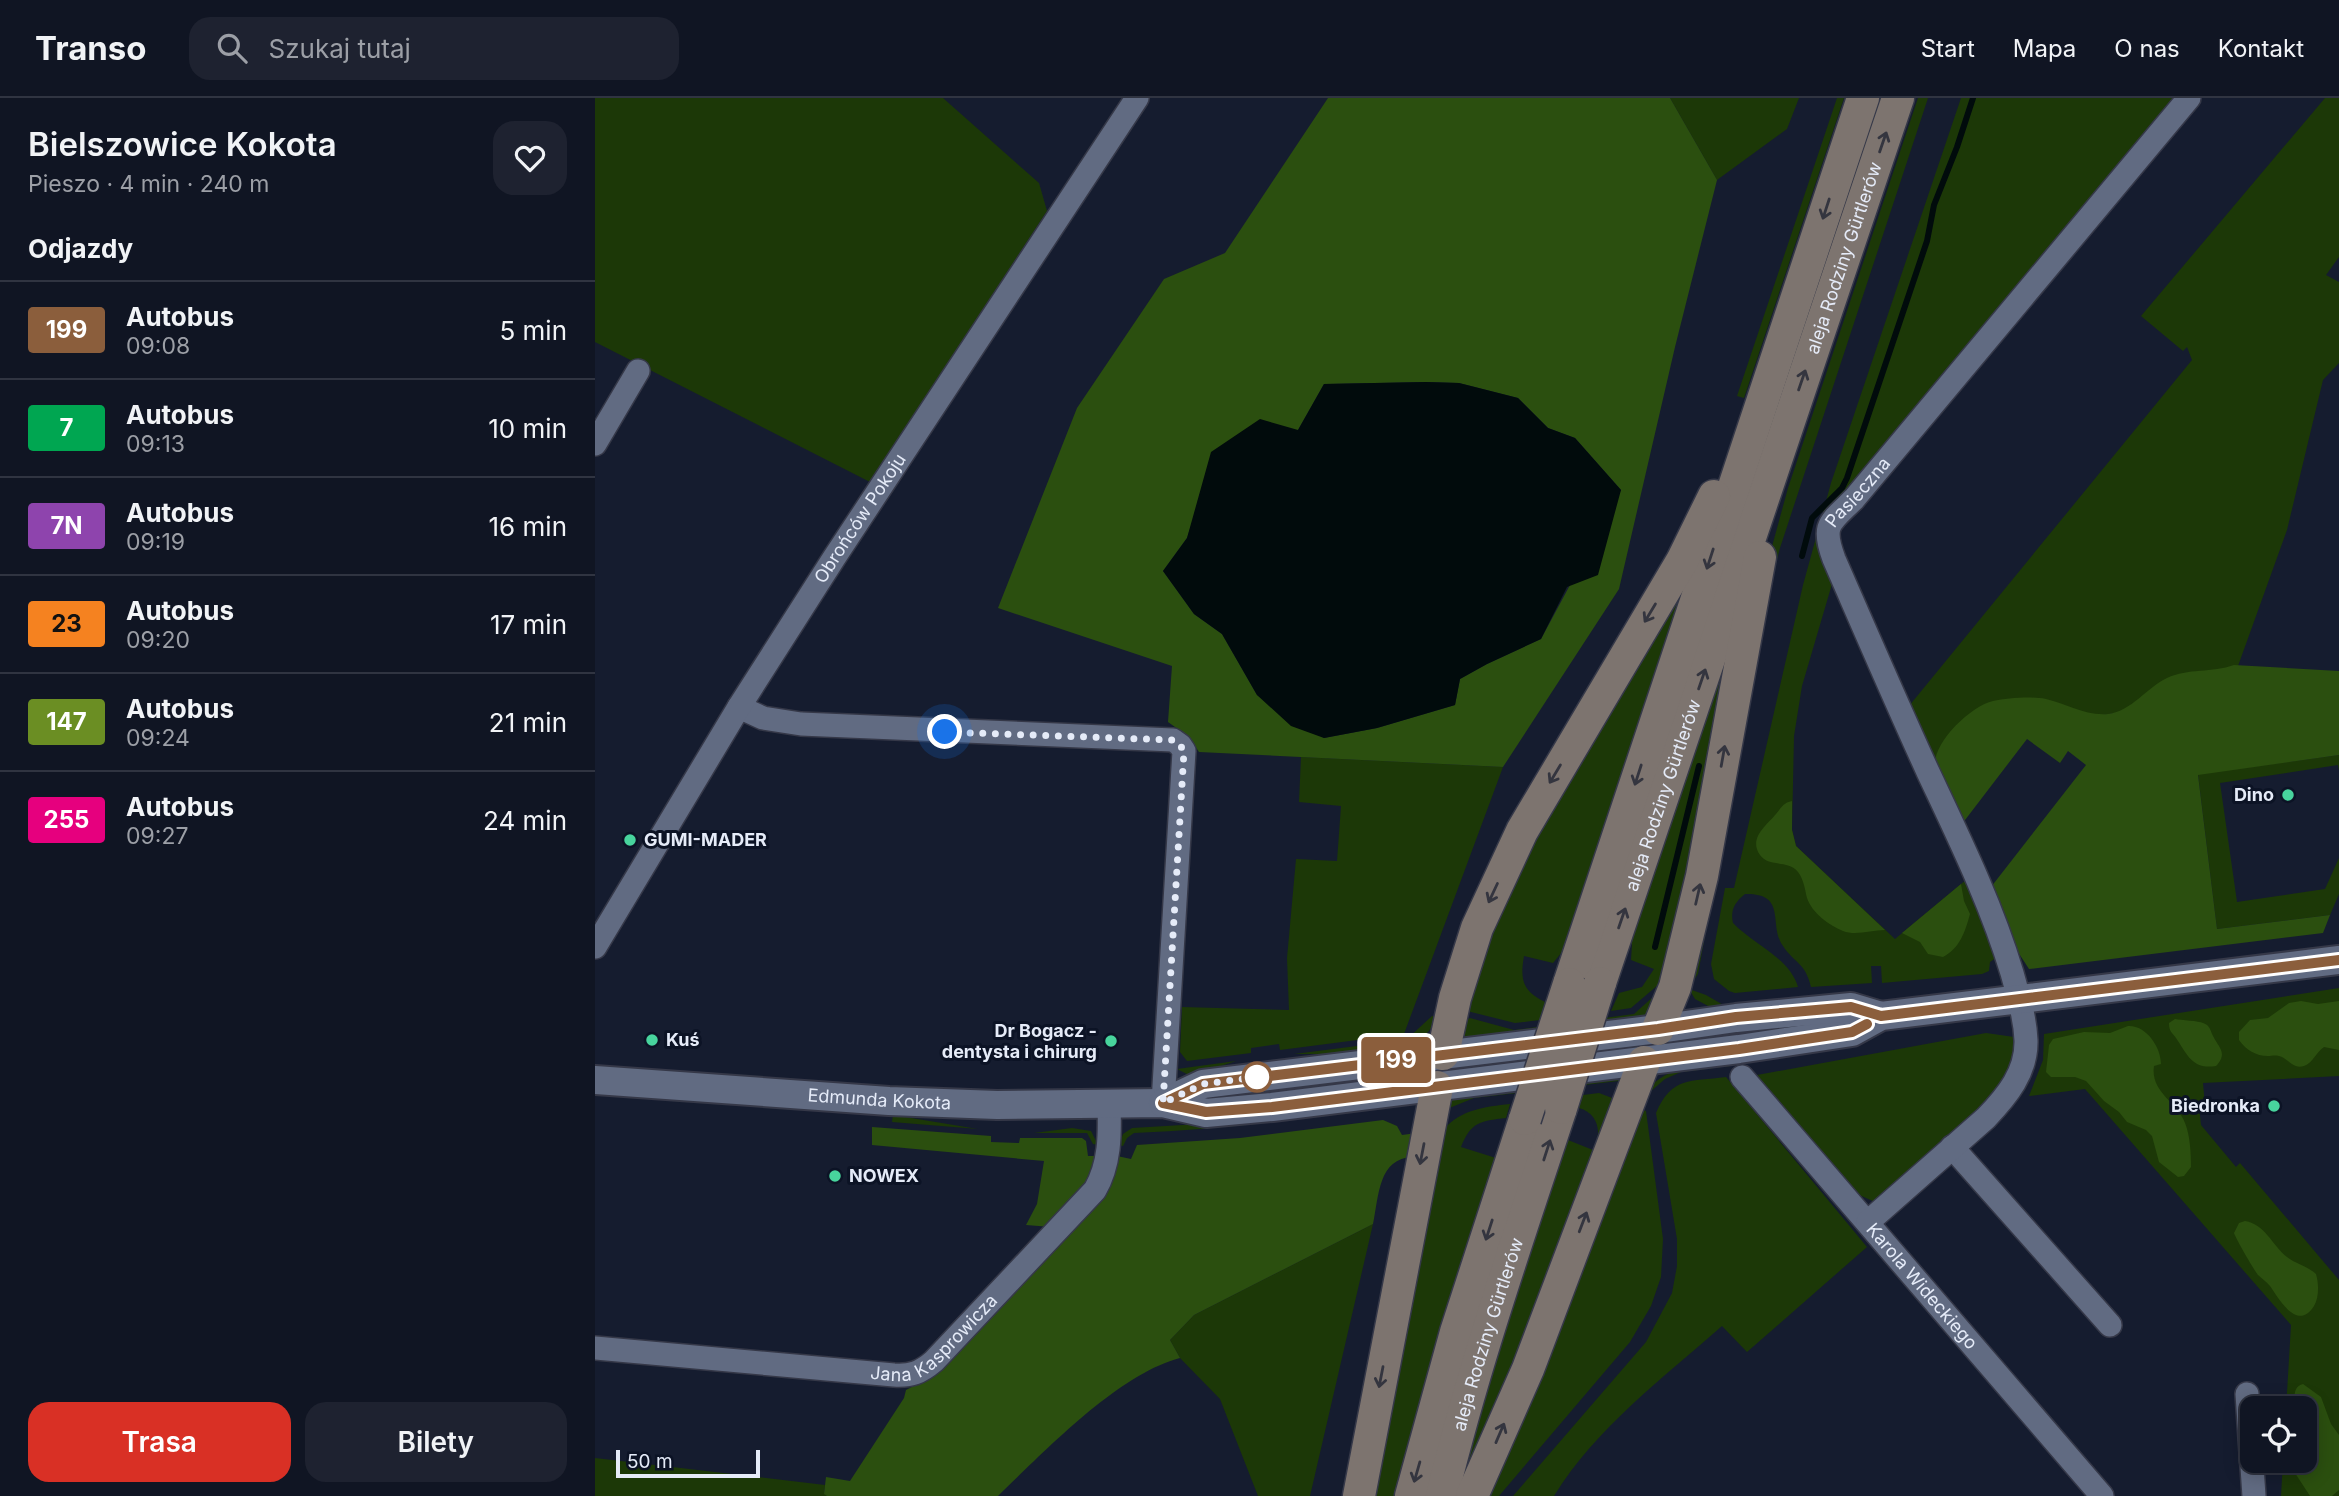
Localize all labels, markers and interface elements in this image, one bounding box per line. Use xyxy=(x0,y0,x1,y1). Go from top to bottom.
search box xyxy=(189,17,679,80)
text: Transo xyxy=(35,28,147,68)
icon: search xyxy=(213,29,251,67)
text: Szukaj tutaj xyxy=(269,33,411,64)
text: Start xyxy=(1921,34,1975,63)
text: Mapa xyxy=(2013,34,2076,63)
text: O nas xyxy=(2114,34,2180,63)
text: Kontakt xyxy=(2218,34,2304,63)
button: heart xyxy=(493,121,567,195)
text: Bielszowice Kokota xyxy=(28,124,337,164)
one-way arrow xyxy=(1878,131,1890,153)
street label: aleja Rodziny Gürtlerów xyxy=(1802,159,1886,356)
text: Pieszo · 4 min · 240 m xyxy=(28,170,269,198)
one-way arrow xyxy=(1819,198,1831,220)
text: Odjazdy xyxy=(28,233,133,264)
text: Autobus xyxy=(126,301,234,332)
text: 199 xyxy=(46,315,87,344)
text: 5 min xyxy=(499,315,567,346)
text: 09:08 xyxy=(126,332,190,360)
one-way arrow xyxy=(1797,370,1809,392)
text: Autobus xyxy=(126,399,234,430)
text: 7 xyxy=(60,413,73,442)
text: 10 min xyxy=(488,413,567,444)
text: 09:13 xyxy=(126,430,185,458)
street label: Obrońców Pokoju xyxy=(810,449,910,587)
street label: Pasieczna xyxy=(1821,453,1894,531)
text: Autobus xyxy=(126,497,234,528)
text: 7N xyxy=(50,511,83,540)
text: 16 min xyxy=(489,511,567,542)
text: 09:19 xyxy=(126,528,185,556)
one-way arrow xyxy=(1703,548,1715,570)
text: Autobus xyxy=(126,595,234,626)
one-way arrow xyxy=(1643,603,1657,623)
text: 23 xyxy=(51,609,82,638)
text: 17 min xyxy=(490,609,567,640)
text: 09:20 xyxy=(126,626,190,654)
one-way arrow xyxy=(1696,668,1709,690)
text: Autobus xyxy=(126,693,234,724)
street label: aleja Rodziny Gürtlerów xyxy=(1621,696,1705,894)
text: 147 xyxy=(46,707,87,736)
text: 21 min xyxy=(489,707,567,738)
your location xyxy=(927,714,962,749)
text: 09:24 xyxy=(126,724,190,752)
one-way arrow xyxy=(1717,745,1730,768)
one-way arrow xyxy=(1548,763,1561,784)
one-way arrow xyxy=(1631,764,1644,786)
place label: Dino xyxy=(2234,784,2274,805)
marker: Dino xyxy=(2280,787,2296,803)
text: Autobus xyxy=(126,791,234,822)
text: 255 xyxy=(44,805,89,834)
text: 24 min xyxy=(483,805,567,836)
text: 09:27 xyxy=(126,822,188,850)
place label: GUMI-MADER xyxy=(644,829,767,850)
marker: GUMI-MADER xyxy=(622,832,638,848)
one-way arrow xyxy=(1486,882,1499,903)
one-way arrow xyxy=(1691,883,1705,906)
one-way arrow xyxy=(1616,907,1629,929)
place label: Dr Bogacz - dentysta i chirurg xyxy=(942,1020,1097,1062)
place label: Kuś xyxy=(666,1029,700,1050)
marker: Kuś xyxy=(644,1032,660,1048)
marker: Dr Bogacz - dentysta i chirurg xyxy=(1103,1033,1119,1049)
line badge: 199 xyxy=(1356,1037,1436,1083)
text: 199 xyxy=(1375,1045,1417,1074)
unlabelled marker xyxy=(1242,1062,1272,1092)
street label: Edmunda Kokota xyxy=(807,1084,951,1113)
place label: Biedronka xyxy=(2171,1095,2260,1116)
marker: Biedronka xyxy=(2266,1098,2282,1114)
one-way arrow xyxy=(1542,1139,1555,1161)
one-way arrow xyxy=(1415,1142,1429,1165)
place label: NOWEX xyxy=(849,1165,919,1186)
marker: NOWEX xyxy=(827,1168,843,1184)
one-way arrow xyxy=(1578,1211,1591,1233)
one-way arrow xyxy=(1482,1219,1495,1241)
street label: Karola Wideckiego xyxy=(1862,1219,1982,1353)
street label: aleja Rodziny Gürtlerów xyxy=(1448,1235,1527,1433)
street label: Jana Kasprowicza xyxy=(869,1290,1001,1385)
one-way arrow xyxy=(1373,1365,1387,1388)
map controls xyxy=(2240,1396,2317,1473)
button: locate xyxy=(2240,1396,2317,1473)
button: Trasa xyxy=(28,1402,291,1482)
button: Bilety xyxy=(305,1402,567,1482)
one-way arrow xyxy=(1494,1423,1507,1445)
scale bar xyxy=(616,1447,759,1479)
text: 50 m xyxy=(627,1450,673,1473)
one-way arrow xyxy=(1410,1460,1423,1482)

